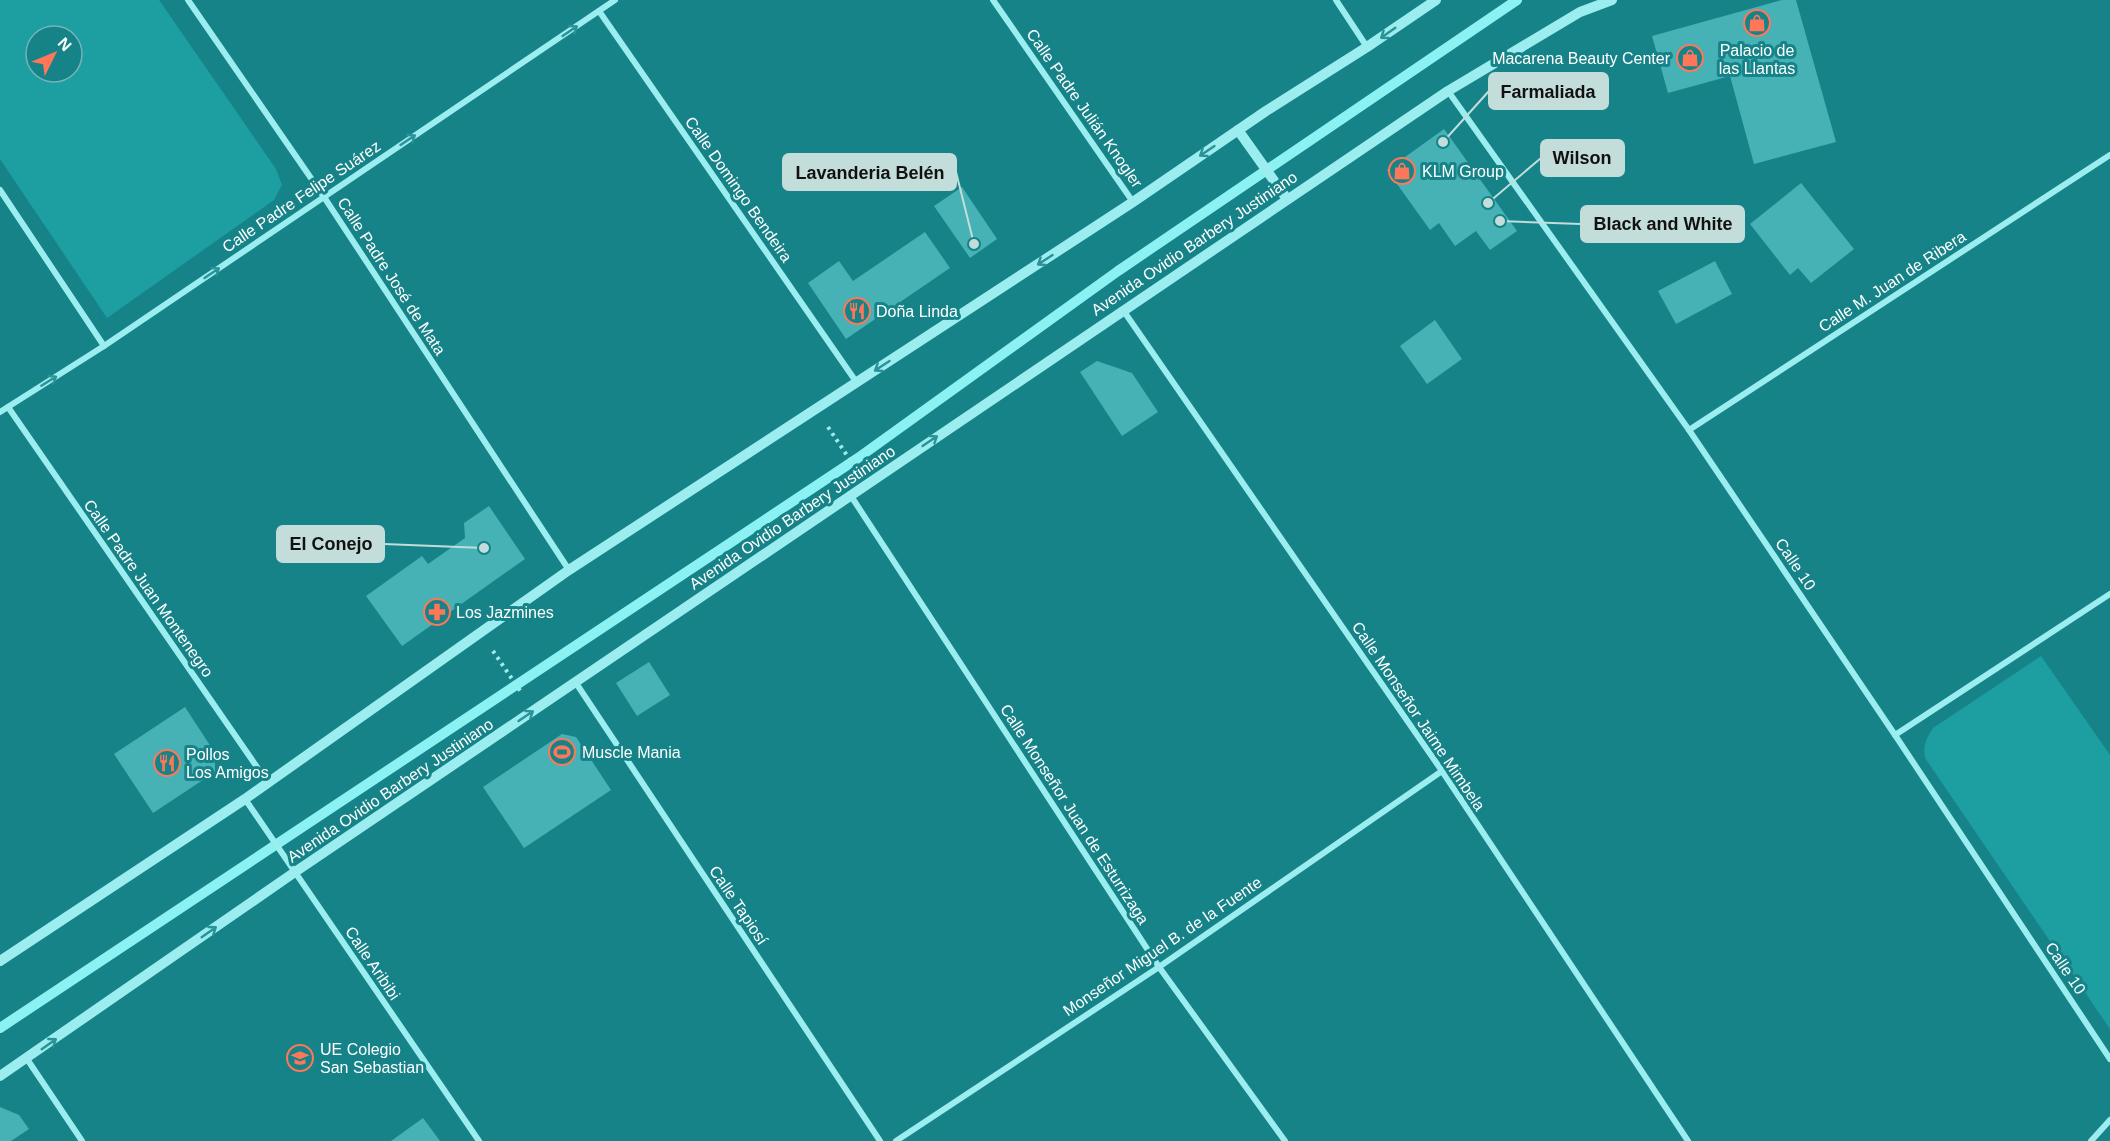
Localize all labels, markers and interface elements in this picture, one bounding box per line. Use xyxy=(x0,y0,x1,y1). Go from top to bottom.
shop icon: Palacio de las Llantas xyxy=(1742,8,1772,38)
north arrow xyxy=(24,24,84,84)
one-way arrow xyxy=(561,25,577,37)
street label: Calle Padre Julián Knogler xyxy=(1023,26,1146,191)
one-way arrow xyxy=(1380,27,1397,39)
text: N xyxy=(54,34,75,54)
place label: Palacio de las Llantas xyxy=(1719,42,1795,77)
shop icon: Macarena Beauty Center xyxy=(1675,43,1705,73)
place label: Macarena Beauty Center xyxy=(1492,50,1671,67)
callout: Farmaliada xyxy=(1489,73,1608,109)
text: Farmaliada xyxy=(1500,82,1597,102)
street label: Calle Domingo Bendeira xyxy=(682,113,795,265)
one-way arrow xyxy=(399,134,416,146)
street label: Calle Padre Felipe Suárez xyxy=(219,137,383,256)
callout: Wilson xyxy=(1541,140,1624,176)
one-way arrow xyxy=(1199,145,1216,157)
text: Wilson xyxy=(1553,148,1611,168)
callout: Lavanderia Belén xyxy=(783,154,956,190)
shop icon: KLM Group xyxy=(1387,156,1417,186)
text: Lavanderia Belén xyxy=(795,163,945,183)
place label: KLM Group xyxy=(1422,163,1504,180)
street label: Avenida Ovidio Barbery Justiniano xyxy=(1088,168,1300,319)
street label: Calle Padre José de Mata xyxy=(334,194,449,358)
callout: Black and White xyxy=(1581,206,1744,242)
text: Black and White xyxy=(1593,214,1733,234)
street label: Calle M. Juan de Ribera xyxy=(1816,227,1969,335)
one-way arrow xyxy=(1037,254,1054,266)
one-way arrow xyxy=(203,267,220,279)
restaurant icon: Doña Linda xyxy=(842,296,872,326)
place label: Doña Linda xyxy=(876,303,958,320)
one-way arrow xyxy=(873,360,890,373)
one-way arrow xyxy=(40,374,57,386)
one-way arrow xyxy=(922,435,938,447)
street label: Avenida Ovidio Barbery Justiniano xyxy=(686,442,898,593)
street label: Calle Padre Juan Montenegro xyxy=(81,496,217,680)
callout: El Conejo xyxy=(277,526,384,562)
text: El Conejo xyxy=(289,534,373,554)
street label: Calle 10 xyxy=(1772,535,1819,593)
pharmacy icon: Los Jazmines xyxy=(422,597,452,627)
place label: Los Jazmines xyxy=(456,604,554,621)
street label: Calle Monseñor Jaime Mimbela xyxy=(1349,619,1488,814)
street label: Calle Monseñor Juan de Esturrizaga xyxy=(997,701,1152,928)
one-way arrow xyxy=(517,710,534,722)
street label: Avenida Ovidio Barbery Justiniano xyxy=(284,715,496,866)
sports icon: Muscle Mania xyxy=(547,737,577,767)
place label: Muscle Mania xyxy=(582,744,681,761)
place label: Pollos Los Amigos xyxy=(186,746,269,781)
restaurant icon: Pollos Los Amigos xyxy=(152,748,182,778)
street label: Calle Tapiosí xyxy=(706,863,771,948)
street label: Monseñor Miguel B. de la Fuente xyxy=(1060,873,1265,1019)
street label: Calle Aribibi xyxy=(342,924,403,1003)
one-way arrow xyxy=(200,926,216,938)
street label: Calle 10 xyxy=(2042,939,2089,997)
one-way arrow xyxy=(40,1038,56,1050)
place label: UE Colegio San Sebastian xyxy=(320,1041,424,1076)
school or university icon: UE Colegio San Sebastian xyxy=(285,1043,315,1073)

